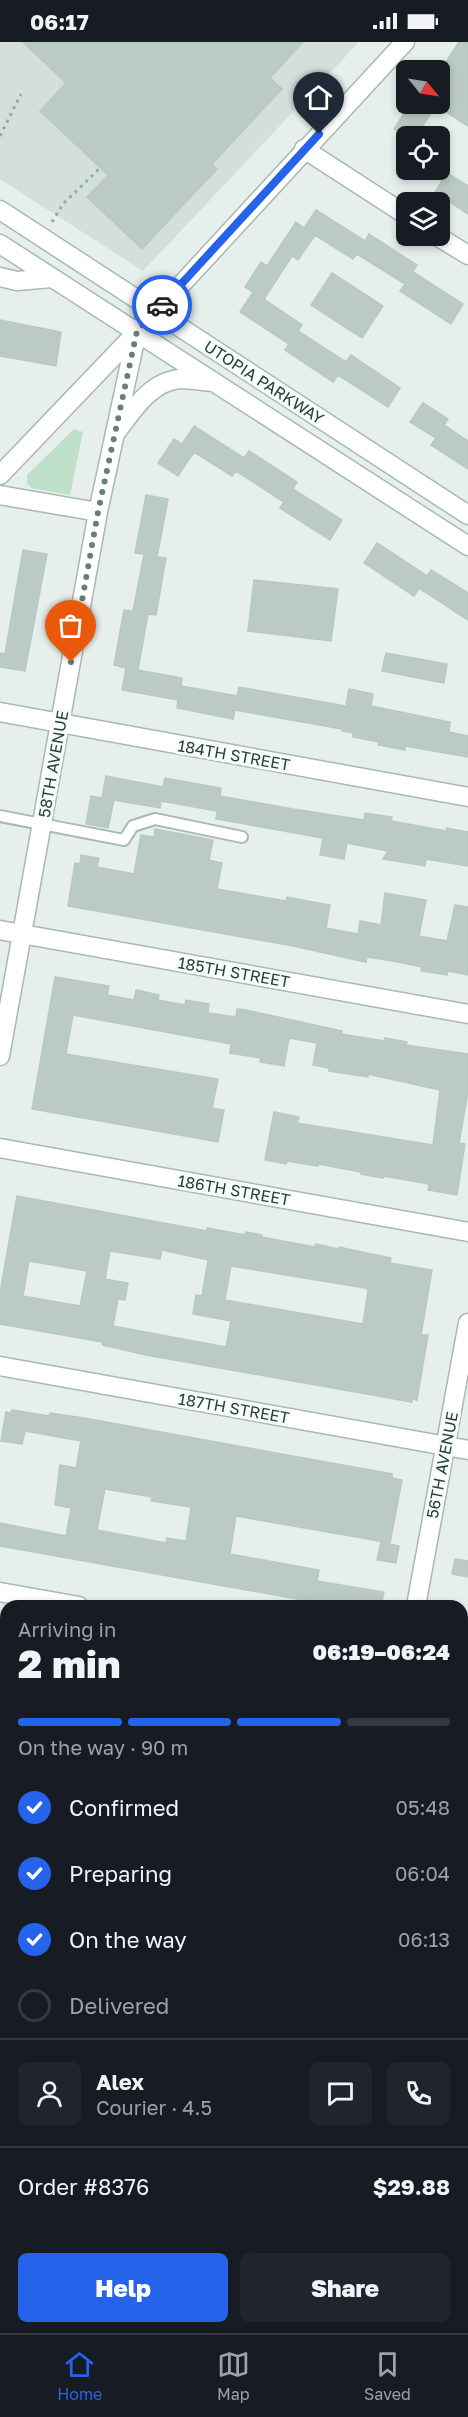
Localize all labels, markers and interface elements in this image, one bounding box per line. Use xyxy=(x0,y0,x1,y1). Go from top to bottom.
text: 06:17 xyxy=(30,8,89,35)
north arrow xyxy=(396,60,450,114)
map controls xyxy=(396,60,450,246)
pin xyxy=(293,72,344,134)
icon: home xyxy=(302,81,335,114)
button: locate xyxy=(396,126,450,180)
button: layers xyxy=(396,192,450,246)
courier xyxy=(132,275,192,335)
icon: car xyxy=(146,289,179,322)
street label: UTOPIA PARKWAY xyxy=(200,336,328,429)
pin xyxy=(45,600,96,662)
icon: bag xyxy=(54,609,87,642)
street label: 58TH AVENUE xyxy=(34,709,72,819)
street label: 184TH STREET xyxy=(176,735,292,775)
street label: 185TH STREET xyxy=(176,952,292,992)
street label: 186TH STREET xyxy=(176,1170,292,1210)
street label: 187TH STREET xyxy=(177,1388,291,1428)
street label: 56TH AVENUE xyxy=(422,1410,462,1520)
text: Arriving in xyxy=(18,1617,116,1641)
text: 06:19–06:24 xyxy=(313,1638,450,1665)
text: 2 min xyxy=(18,1640,121,1687)
text: On the way · 90 m xyxy=(18,1735,188,1759)
icon: check xyxy=(18,1791,51,1824)
text: Confirmed xyxy=(69,1794,179,1821)
text: 05:48 xyxy=(396,1795,450,1819)
icon: check xyxy=(18,1857,51,1890)
text: Preparing xyxy=(69,1860,172,1887)
text: 06:04 xyxy=(395,1861,450,1885)
icon: check xyxy=(18,1923,51,1956)
text: On the way xyxy=(69,1926,187,1953)
text: 06:13 xyxy=(398,1927,450,1951)
text: Delivered xyxy=(69,1992,169,2019)
button: person xyxy=(18,2062,81,2125)
button: chat xyxy=(309,2062,372,2125)
button: phone xyxy=(387,2062,450,2125)
text: Alex xyxy=(96,2068,144,2095)
text: Courier · 4.5 xyxy=(96,2095,212,2119)
text: Order #8376 xyxy=(18,2173,149,2200)
text: $29.88 xyxy=(373,2173,450,2200)
button: Help xyxy=(18,2253,228,2322)
button: Share xyxy=(240,2253,450,2322)
tab: Home xyxy=(57,2348,102,2404)
tab: Map xyxy=(217,2348,250,2404)
tab: Saved xyxy=(364,2348,411,2404)

